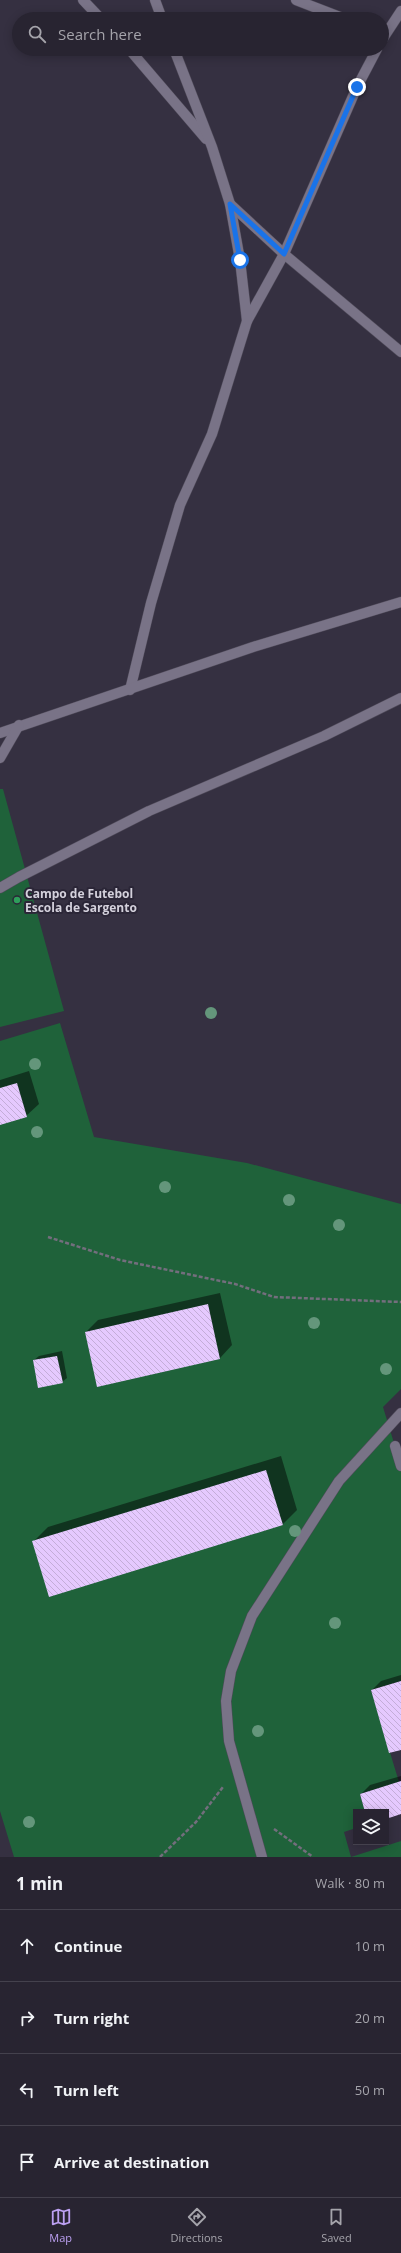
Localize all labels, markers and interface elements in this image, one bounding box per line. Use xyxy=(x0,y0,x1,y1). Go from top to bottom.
search box xyxy=(12,12,389,56)
icon: search xyxy=(26,23,48,45)
text: Search here xyxy=(58,24,142,44)
route end xyxy=(348,78,366,96)
route start xyxy=(231,251,249,269)
place label: Campo de Futebol Escola de Sargento xyxy=(25,885,137,916)
marker: Campo de Futebol Escola de Sargento xyxy=(12,895,22,905)
map controls xyxy=(353,1809,389,1845)
button: layers xyxy=(353,1809,389,1845)
text: 1 min xyxy=(16,1872,63,1895)
text: Walk · 80 m xyxy=(315,1874,385,1892)
icon: ahead xyxy=(16,1935,38,1957)
text: Continue xyxy=(54,1936,122,1956)
text: 10 m xyxy=(355,1937,385,1955)
icon: right xyxy=(16,2007,38,2029)
text: Turn right xyxy=(54,2008,129,2028)
text: 20 m xyxy=(355,2009,385,2027)
icon: left xyxy=(16,2079,38,2101)
text: Turn left xyxy=(54,2080,119,2100)
text: 50 m xyxy=(355,2081,385,2099)
icon: arrive xyxy=(16,2151,38,2173)
text: Arrive at destination xyxy=(54,2152,209,2172)
tab: Map xyxy=(49,2206,72,2245)
tab: Directions xyxy=(171,2206,223,2245)
tab: Saved xyxy=(321,2206,352,2245)

